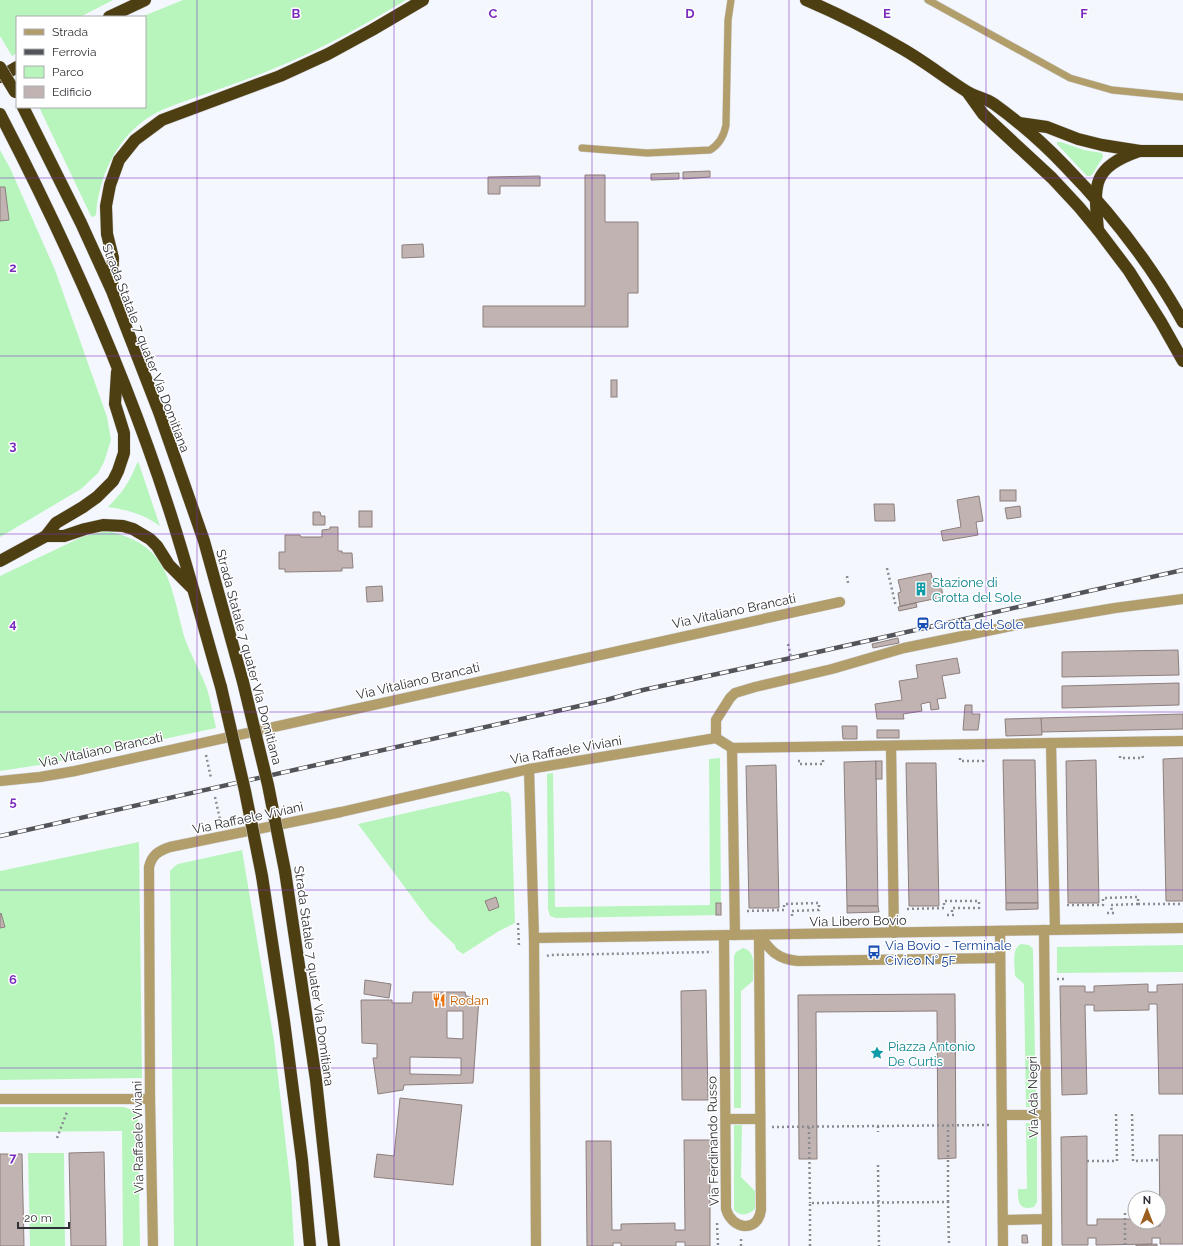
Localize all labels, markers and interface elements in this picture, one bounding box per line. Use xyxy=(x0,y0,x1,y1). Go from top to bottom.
text: B xyxy=(292,6,301,21)
text: C xyxy=(489,6,498,21)
text: D xyxy=(685,6,695,21)
text: E xyxy=(883,6,891,21)
text: F xyxy=(1080,6,1088,21)
legend xyxy=(16,16,146,108)
text: Strada xyxy=(52,25,88,39)
text: Ferrovia xyxy=(52,45,96,59)
text: Parco xyxy=(52,65,84,79)
text: Edificio xyxy=(52,85,92,99)
street label: Strada Statale 7 quater Via Domitiana xyxy=(99,242,193,454)
text: 2 xyxy=(9,260,17,275)
text: 3 xyxy=(9,438,17,453)
street label: Strada Statale 7 quater Via Domitiana xyxy=(213,548,285,766)
place label: Stazione di Grotta del Sole xyxy=(932,575,1022,605)
building icon: Stazione di Grotta del Sole xyxy=(913,581,929,597)
street label: Via Vitaliano Brancati xyxy=(671,591,797,631)
text: 4 xyxy=(9,616,17,631)
station icon: Grotta del Sole xyxy=(915,616,931,632)
place label: Grotta del Sole xyxy=(934,617,1024,632)
street label: Via Vitaliano Brancati xyxy=(355,660,481,702)
street label: Via Vitaliano Brancati xyxy=(38,730,164,770)
street label: Via Raffaele Viviani xyxy=(509,733,623,767)
text: 5 xyxy=(9,794,17,809)
street label: Via Raffaele Viviani xyxy=(191,799,305,837)
street label: Strada Statale 7 quater Via Domitiana xyxy=(291,865,337,1087)
street label: Via Libero Bovio xyxy=(809,913,907,929)
place label: Via Bovio - Terminale Civico N° 5F xyxy=(885,938,1012,968)
bus stop icon: Via Bovio - Terminale Civico N° 5F xyxy=(866,944,882,960)
text: 6 xyxy=(9,972,17,987)
restaurant icon: Rodan xyxy=(431,992,447,1008)
place label: Rodan xyxy=(450,993,489,1008)
place label: Piazza Antonio De Curtis xyxy=(888,1039,975,1069)
place icon: Piazza Antonio De Curtis xyxy=(869,1045,885,1061)
street label: Via Ada Negri xyxy=(1025,1056,1041,1138)
street label: Via Ferdinando Russo xyxy=(704,1076,722,1206)
street label: Via Raffaele Viviani xyxy=(130,1081,146,1193)
text: 7 xyxy=(9,1150,17,1165)
north arrow xyxy=(1127,1190,1167,1230)
text: N xyxy=(1143,1194,1151,1207)
scale bar xyxy=(18,1204,69,1230)
text: 20 m xyxy=(24,1211,52,1225)

